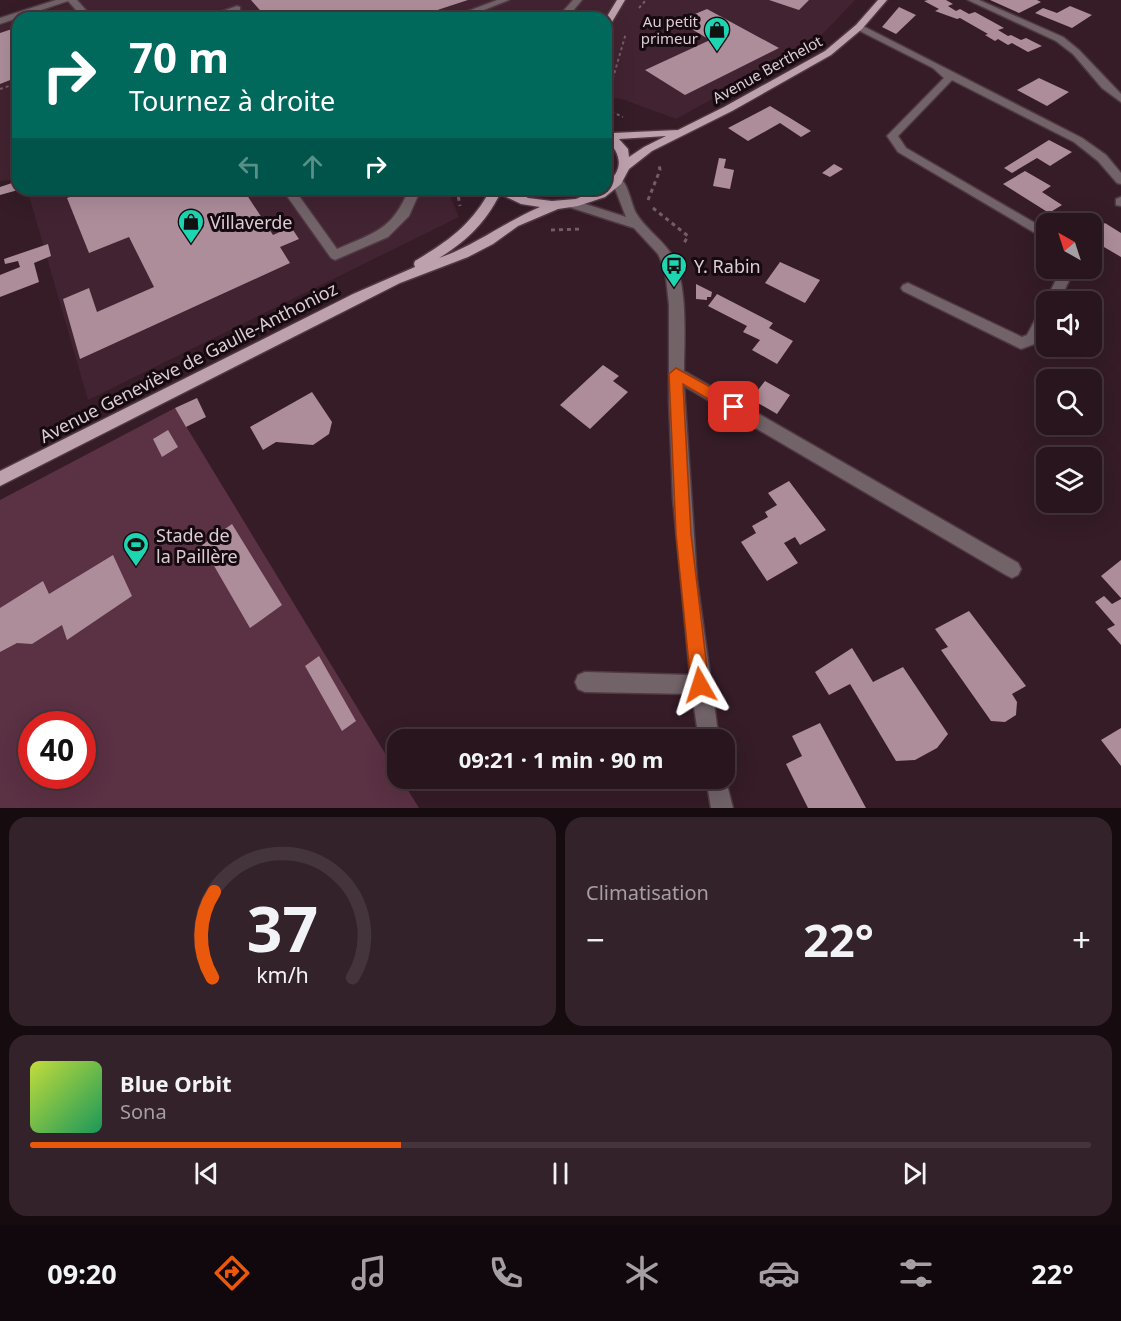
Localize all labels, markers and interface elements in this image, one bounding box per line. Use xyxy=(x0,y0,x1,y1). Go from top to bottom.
place label: Au petit primeur xyxy=(641,11,699,48)
shop icon: Au petit primeur xyxy=(702,15,732,53)
text: 70 m xyxy=(129,28,229,85)
street label: Avenue Berthelot xyxy=(709,30,826,107)
icon: right xyxy=(30,36,108,114)
text: Tournez à droite xyxy=(129,82,335,119)
icon: left xyxy=(233,150,266,183)
icon: ahead xyxy=(296,150,329,183)
icon: right xyxy=(359,150,392,183)
shop icon: Villaverde xyxy=(176,207,206,245)
place label: Villaverde xyxy=(210,210,292,234)
north arrow xyxy=(1036,213,1102,279)
map controls xyxy=(1036,213,1102,513)
bus stop icon: Y. Rabin xyxy=(659,251,689,289)
place label: Y. Rabin xyxy=(694,254,761,278)
street label: Avenue Geneviève de Gaulle-Anthonioz xyxy=(35,276,341,448)
button: sound xyxy=(1036,291,1102,357)
button: search xyxy=(1036,369,1102,435)
pin xyxy=(708,381,759,432)
icon: arrive xyxy=(717,390,750,423)
button: layers xyxy=(1036,447,1102,513)
place label: Stade de la Paillère xyxy=(156,523,238,568)
sports icon: Stade de la Paillère xyxy=(121,530,151,568)
position arrow xyxy=(668,653,732,717)
speed limit sign: 40 xyxy=(18,711,96,789)
text: 09:21 · 1 min · 90 m xyxy=(459,744,663,774)
text: Climatisation xyxy=(586,879,709,906)
text: 37 xyxy=(247,885,318,970)
text: 22° xyxy=(803,909,874,970)
text: − xyxy=(586,917,605,962)
text: + xyxy=(1072,917,1091,962)
text: km/h xyxy=(256,961,309,990)
text: Blue Orbit xyxy=(120,1068,232,1098)
text: Sona xyxy=(120,1098,167,1125)
icon: previous xyxy=(190,1157,223,1190)
icon: pause xyxy=(544,1157,577,1190)
icon: next xyxy=(898,1157,931,1190)
icon: directions xyxy=(211,1252,253,1294)
icon: music xyxy=(348,1252,390,1294)
icon: phone xyxy=(485,1252,527,1294)
icon: climate xyxy=(621,1252,663,1294)
icon: car xyxy=(758,1252,800,1294)
icon: filters xyxy=(895,1252,937,1294)
text: 09:20 xyxy=(47,1255,117,1292)
text: 22° xyxy=(1031,1255,1074,1292)

